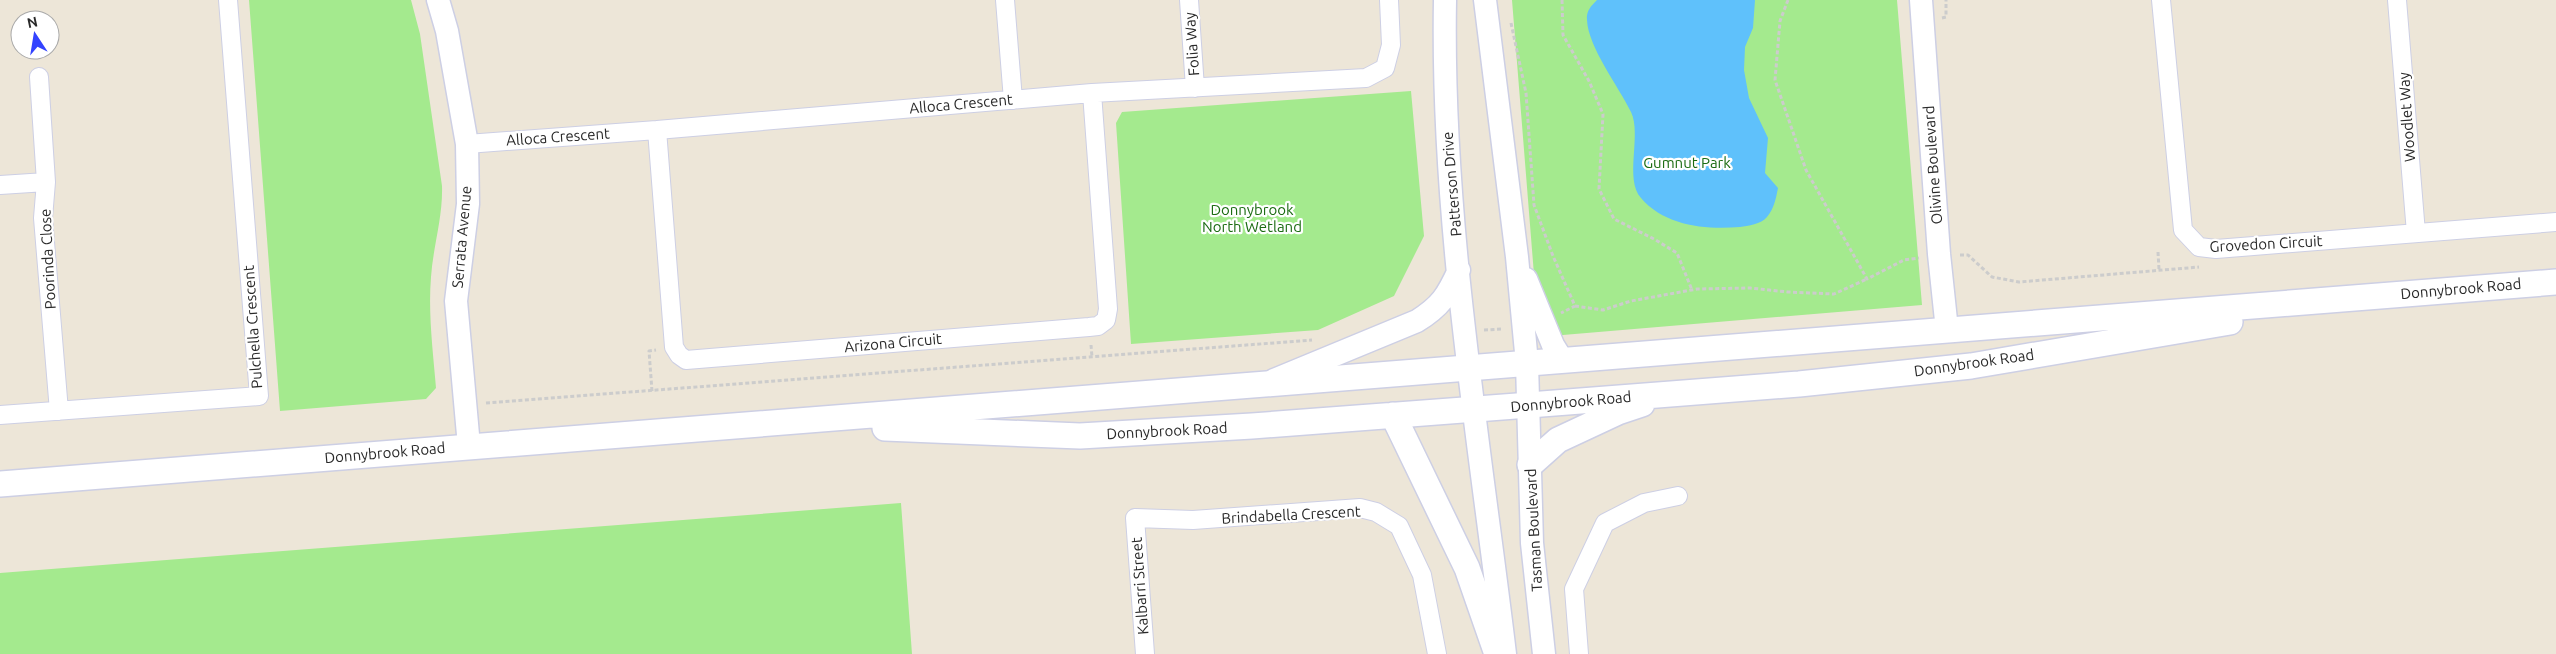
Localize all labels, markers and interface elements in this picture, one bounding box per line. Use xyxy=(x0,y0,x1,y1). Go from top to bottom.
north arrow xyxy=(10,10,60,60)
street label: Folia Way xyxy=(1181,12,1202,76)
text: N xyxy=(26,13,39,31)
street label: Woodlet Way xyxy=(2395,72,2418,163)
street label: Alloca Crescent xyxy=(909,91,1013,116)
street label: Olivine Boulevard xyxy=(1920,105,1945,225)
street label: Alloca Crescent xyxy=(506,124,610,149)
street label: Patterson Drive xyxy=(1438,131,1465,237)
park label: Gumnut Park xyxy=(1643,154,1731,171)
street label: Serrata Avenue xyxy=(449,185,474,289)
park label: Donnybrook North Wetland xyxy=(1202,201,1302,235)
street label: Poorinda Close xyxy=(36,208,59,310)
street label: Grovedon Circuit xyxy=(2209,232,2323,255)
street label: Pulchella Crescent xyxy=(240,265,265,389)
street label: Donnybrook Road xyxy=(2400,275,2522,302)
street label: Arizona Circuit xyxy=(843,330,943,355)
street label: Donnybrook Road xyxy=(1913,346,2035,379)
street label: Donnybrook Road xyxy=(1510,388,1632,415)
street label: Donnybrook Road xyxy=(1106,419,1228,442)
street label: Donnybrook Road xyxy=(324,439,446,466)
street label: Tasman Boulevard xyxy=(1522,468,1545,592)
street label: Brindabella Crescent xyxy=(1221,502,1361,527)
street label: Kalbarri Street xyxy=(1128,537,1151,635)

